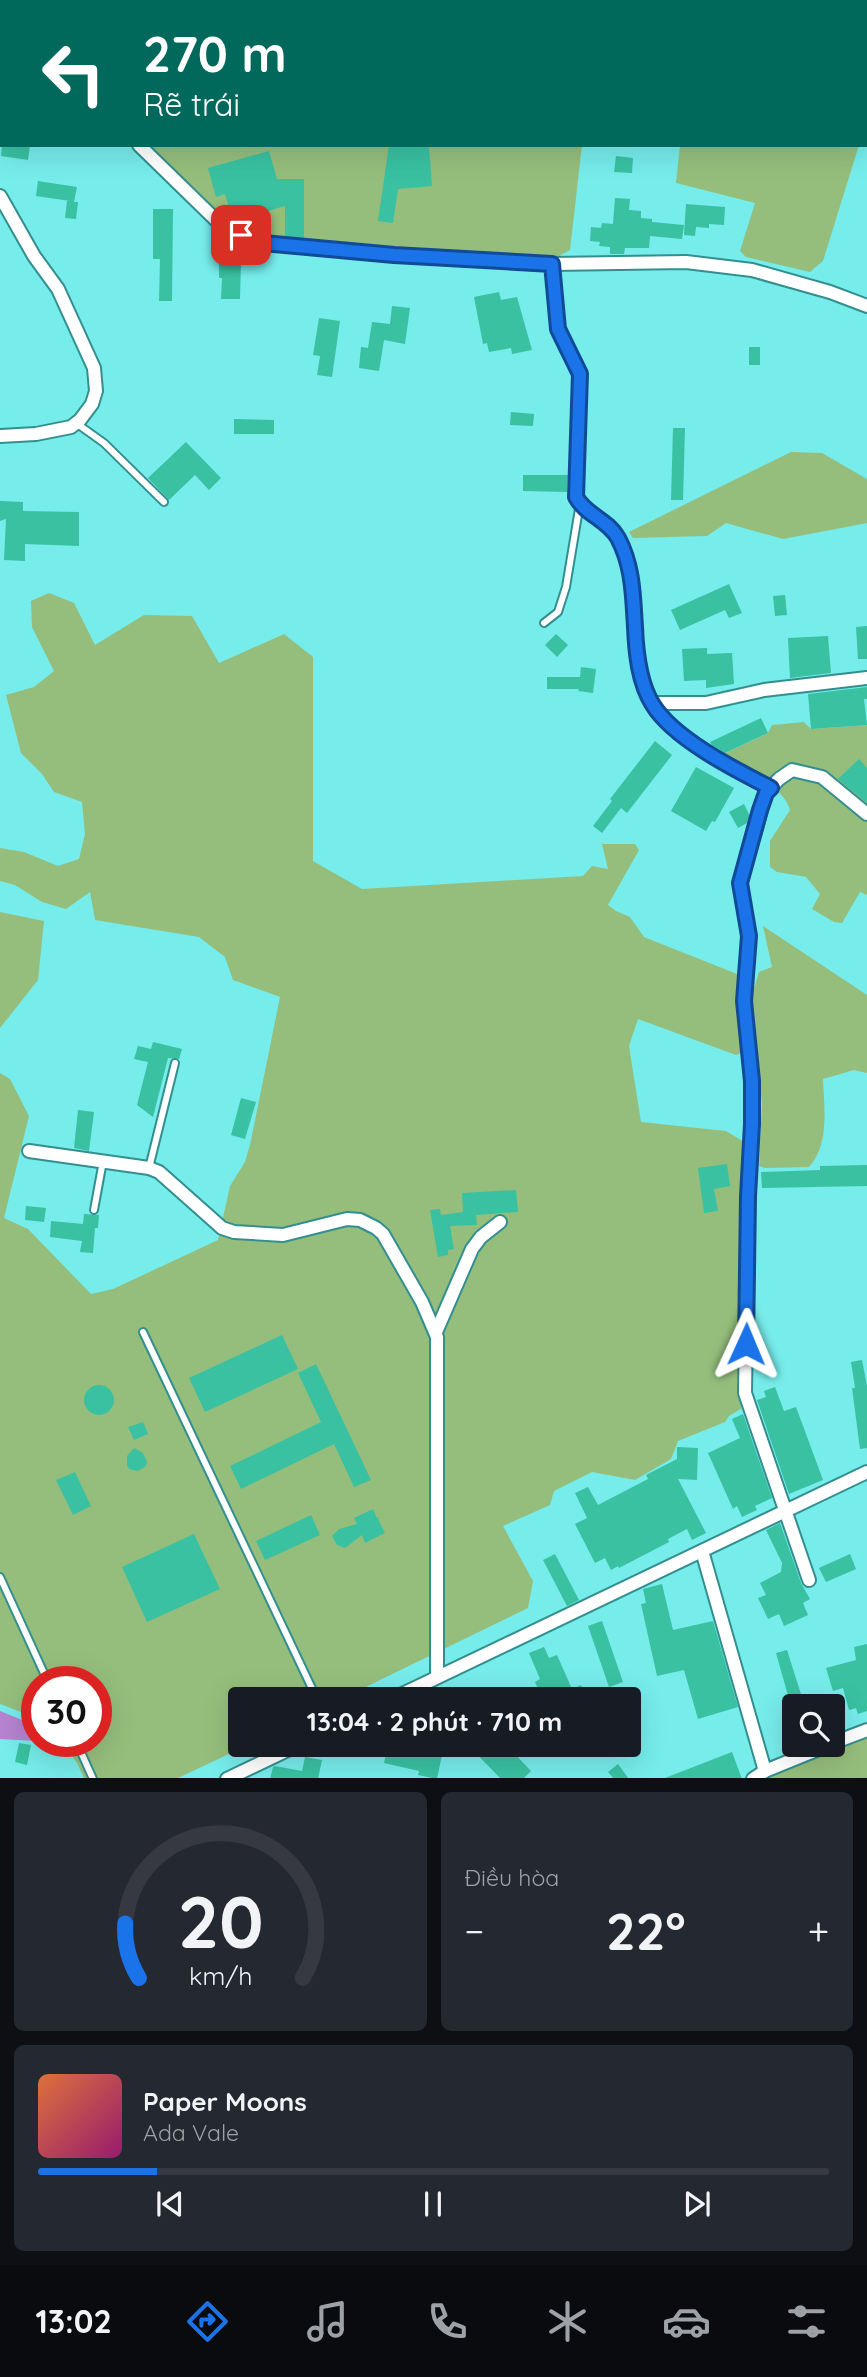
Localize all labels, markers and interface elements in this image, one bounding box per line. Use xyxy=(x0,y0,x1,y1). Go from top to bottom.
text: 270 m xyxy=(143,23,287,84)
icon: left xyxy=(28,28,119,119)
text: Rẽ trái xyxy=(143,84,240,124)
pin xyxy=(211,205,271,265)
icon: arrive xyxy=(222,216,260,254)
position arrow xyxy=(709,1307,783,1381)
speed limit sign: 30 xyxy=(21,1666,112,1757)
map controls xyxy=(782,1694,845,1757)
button: search xyxy=(782,1694,845,1757)
text: 13:04 · 2 phút · 710 m xyxy=(307,1705,562,1738)
text: Điều hòa xyxy=(465,1863,559,1892)
text: 20 xyxy=(177,1875,263,1966)
text: 22° xyxy=(606,1898,686,1963)
text: − xyxy=(465,1907,484,1955)
text: + xyxy=(808,1907,829,1955)
text: km/h xyxy=(189,1959,252,1990)
text: Paper Moons xyxy=(143,2085,307,2118)
text: Ada Vale xyxy=(143,2118,239,2147)
icon: previous xyxy=(151,2185,189,2223)
icon: pause xyxy=(414,2185,452,2223)
icon: next xyxy=(678,2185,716,2223)
icon: directions xyxy=(183,2297,232,2346)
icon: music xyxy=(303,2297,352,2346)
icon: phone xyxy=(423,2297,472,2346)
icon: climate xyxy=(543,2297,592,2346)
icon: car xyxy=(662,2297,711,2346)
icon: filters xyxy=(782,2297,831,2346)
text: 13:02 xyxy=(35,2301,112,2341)

